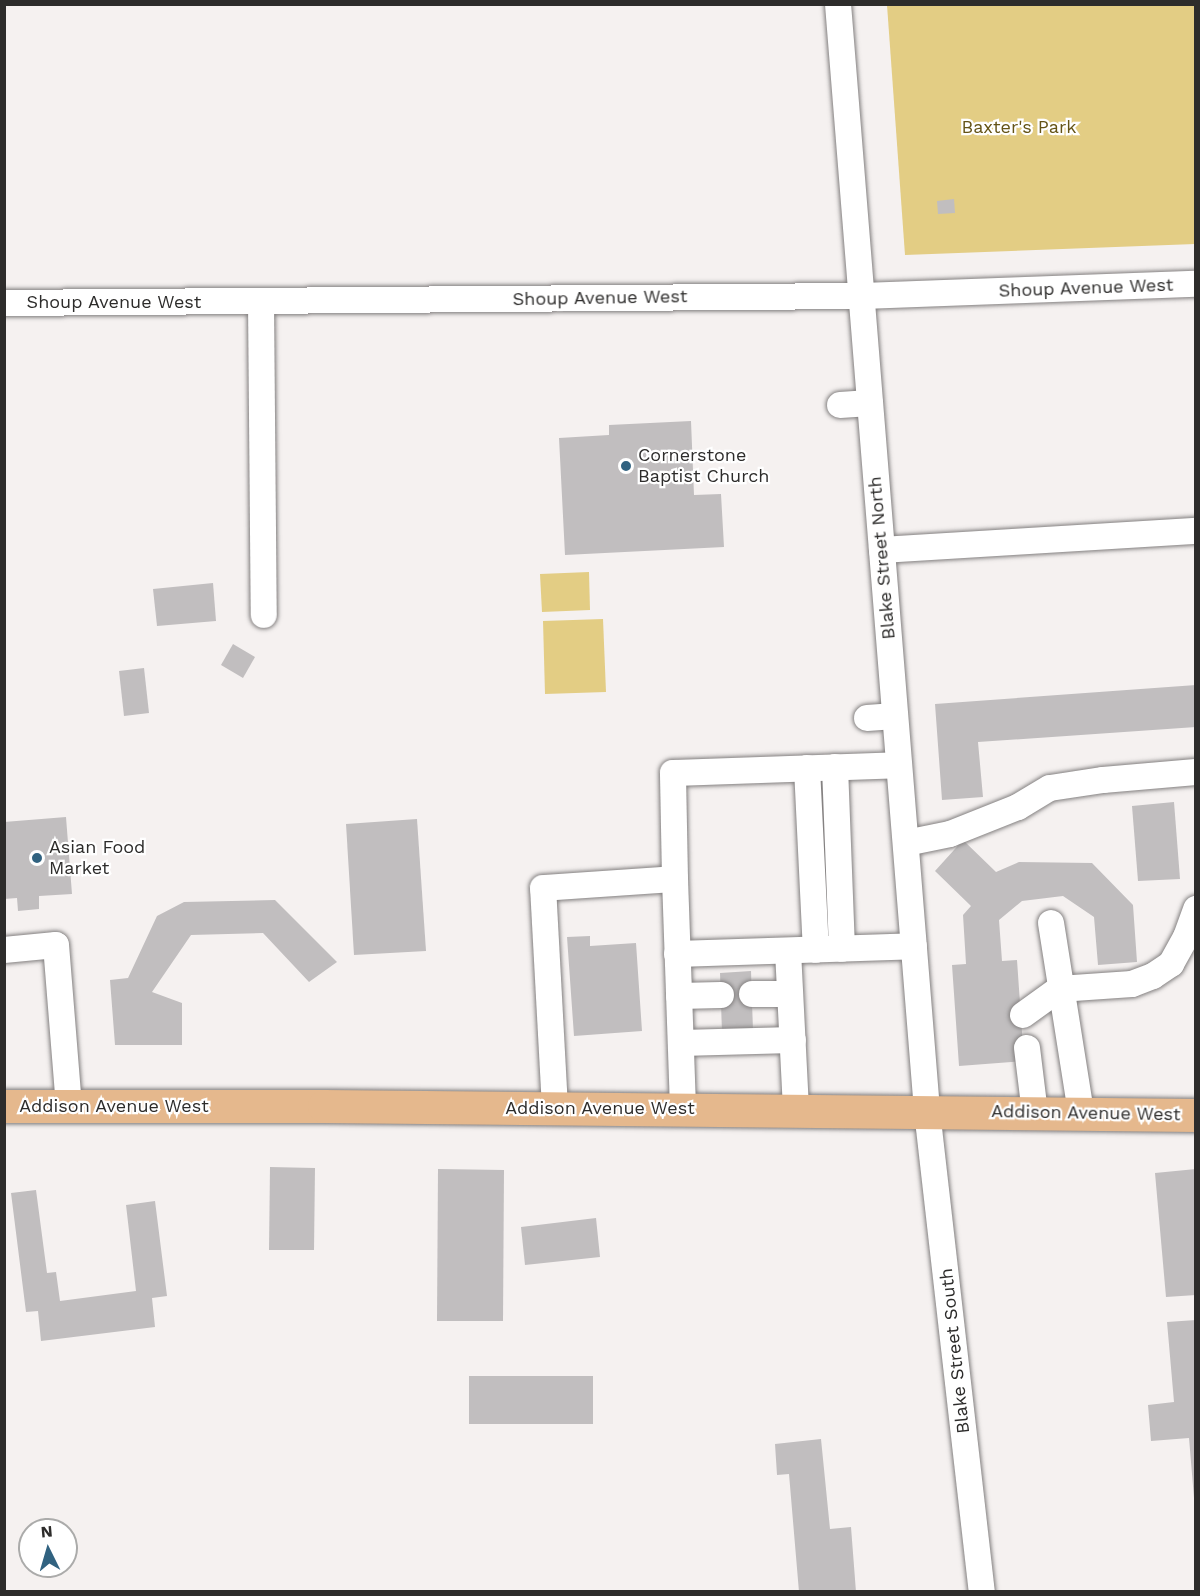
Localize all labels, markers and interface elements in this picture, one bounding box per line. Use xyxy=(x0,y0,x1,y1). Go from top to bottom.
park label: Baxter's Park xyxy=(961,116,1077,138)
street label: Shoup Avenue West xyxy=(998,274,1174,302)
street label: Shoup Avenue West xyxy=(512,286,688,310)
street label: Shoup Avenue West xyxy=(26,291,202,313)
place label: Cornerstone Baptist Church xyxy=(638,445,769,488)
marker: Cornerstone Baptist Church xyxy=(619,459,633,473)
street label: Blake Street North xyxy=(864,476,900,640)
place label: Asian Food Market xyxy=(49,837,145,880)
marker: Asian Food Market xyxy=(30,851,44,865)
street label: Addison Avenue West xyxy=(19,1095,209,1117)
street label: Addison Avenue West xyxy=(505,1097,695,1119)
street label: Addison Avenue West xyxy=(991,1101,1181,1125)
street label: Blake Street South xyxy=(936,1267,974,1435)
north arrow xyxy=(18,1518,78,1578)
text: N xyxy=(40,1522,53,1542)

